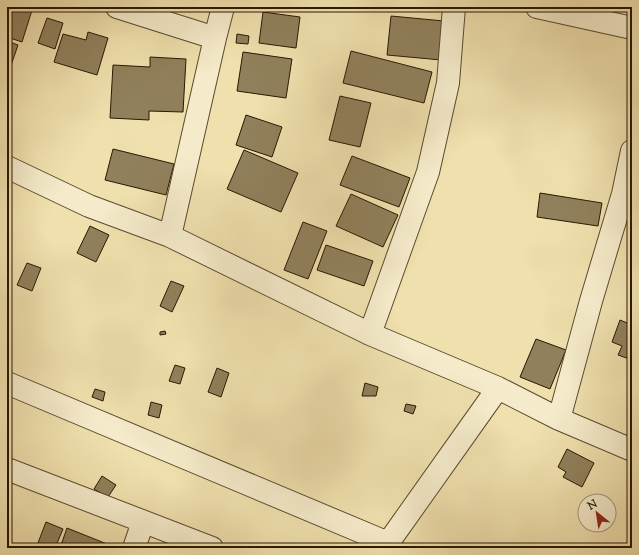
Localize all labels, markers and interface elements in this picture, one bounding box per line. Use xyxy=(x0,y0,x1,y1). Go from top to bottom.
north arrow xyxy=(577,493,617,533)
text: N xyxy=(584,496,600,515)

